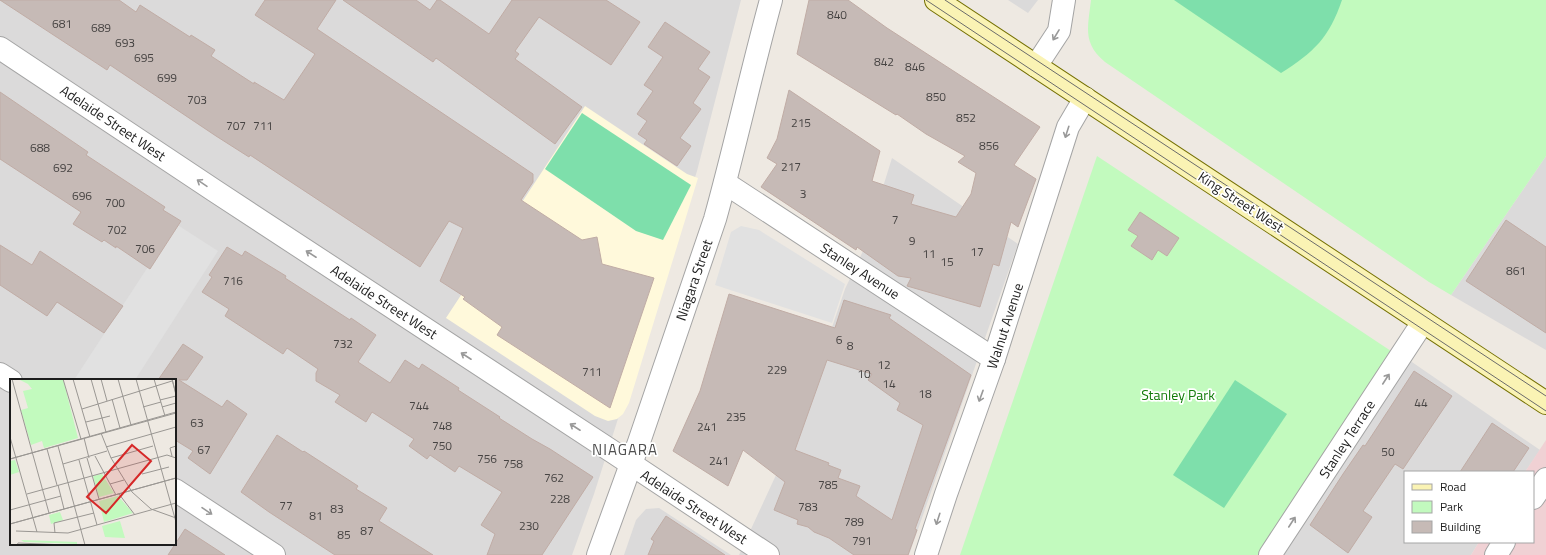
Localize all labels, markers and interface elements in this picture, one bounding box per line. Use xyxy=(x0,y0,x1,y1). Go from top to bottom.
house number: 840 xyxy=(827,5,847,24)
house number: 681 xyxy=(52,14,72,33)
house number: 689 xyxy=(91,18,111,37)
one-way arrow xyxy=(1052,29,1060,40)
house number: 693 xyxy=(115,33,135,52)
house number: 695 xyxy=(134,48,154,67)
house number: 842 xyxy=(874,52,894,71)
house number: 846 xyxy=(905,57,925,76)
house number: 699 xyxy=(157,68,177,87)
street label: Adelaide Street West xyxy=(56,79,170,166)
house number: 850 xyxy=(926,87,946,106)
house number: 703 xyxy=(187,90,207,109)
house number: 852 xyxy=(956,108,976,127)
house number: 215 xyxy=(791,113,811,132)
house number: 707 xyxy=(226,116,246,135)
house number: 711 xyxy=(253,116,273,135)
one-way arrow xyxy=(1062,126,1070,138)
house number: 856 xyxy=(979,136,999,155)
house number: 688 xyxy=(30,138,50,157)
house number: 217 xyxy=(781,157,801,176)
house number: 692 xyxy=(53,158,73,177)
street label: King Street West xyxy=(1194,166,1288,237)
one-way arrow xyxy=(197,179,208,187)
house number: 3 xyxy=(800,184,806,203)
house number: 696 xyxy=(72,186,92,205)
house number: 700 xyxy=(105,193,125,212)
house number: 7 xyxy=(892,210,898,229)
house number: 702 xyxy=(107,220,127,239)
house number: 9 xyxy=(909,231,916,250)
street label: Niagara Street xyxy=(670,236,717,323)
street label: Stanley Avenue xyxy=(817,237,904,304)
house number: 706 xyxy=(135,239,155,258)
house number: 17 xyxy=(970,242,984,261)
house number: 11 xyxy=(922,244,936,263)
one-way arrow xyxy=(306,250,317,258)
house number: 15 xyxy=(940,252,954,271)
street label: Adelaide Street West xyxy=(327,259,442,344)
house number: 861 xyxy=(1506,261,1526,280)
house number: 716 xyxy=(223,271,243,290)
street label: Walnut Avenue xyxy=(981,280,1028,372)
house number: 6 xyxy=(836,330,843,349)
house number: 732 xyxy=(333,334,353,353)
house number: 8 xyxy=(847,336,854,355)
one-way arrow xyxy=(461,352,472,360)
house number: 12 xyxy=(877,355,891,374)
house number: 229 xyxy=(767,360,787,379)
house number: 711 xyxy=(582,362,602,381)
house number: 10 xyxy=(857,364,871,383)
one-way arrow xyxy=(1382,373,1390,384)
house number: 14 xyxy=(882,374,896,393)
inset map xyxy=(10,379,176,545)
house number: 18 xyxy=(918,384,932,403)
park label: Stanley Park xyxy=(1141,384,1215,405)
one-way arrow xyxy=(977,389,984,402)
house number: 44 xyxy=(1414,393,1428,412)
street label: Stanley Terrace xyxy=(1313,395,1380,482)
house number: 744 xyxy=(409,396,429,415)
house number: 235 xyxy=(726,407,746,426)
house number: 63 xyxy=(190,413,204,432)
house number: 748 xyxy=(432,416,452,435)
house number: 241 xyxy=(697,417,717,436)
one-way arrow xyxy=(569,423,581,431)
house number: 750 xyxy=(432,436,452,455)
district label: NIAGARA xyxy=(592,438,658,461)
house number: 67 xyxy=(197,440,211,459)
house number: 50 xyxy=(1381,442,1395,461)
house number: 756 xyxy=(477,449,497,468)
house number: 241 xyxy=(709,451,729,470)
house number: 758 xyxy=(503,454,523,473)
street label: Adelaide Street West xyxy=(637,464,752,549)
house number: 762 xyxy=(544,468,564,487)
legend xyxy=(1404,471,1534,543)
house number: 785 xyxy=(818,475,838,494)
text: Road xyxy=(1440,477,1466,496)
house number: 228 xyxy=(550,489,570,508)
house number: 77 xyxy=(279,496,293,515)
house number: 783 xyxy=(798,497,818,516)
text: Park xyxy=(1440,497,1463,516)
house number: 83 xyxy=(330,499,344,518)
house number: 81 xyxy=(309,506,323,525)
one-way arrow xyxy=(202,507,213,515)
house number: 789 xyxy=(844,512,864,531)
one-way arrow xyxy=(934,512,941,525)
house number: 230 xyxy=(519,516,539,535)
one-way arrow xyxy=(1288,517,1296,528)
text: Building xyxy=(1440,517,1481,536)
house number: 87 xyxy=(360,521,374,540)
house number: 85 xyxy=(337,525,351,544)
house number: 791 xyxy=(852,531,872,550)

